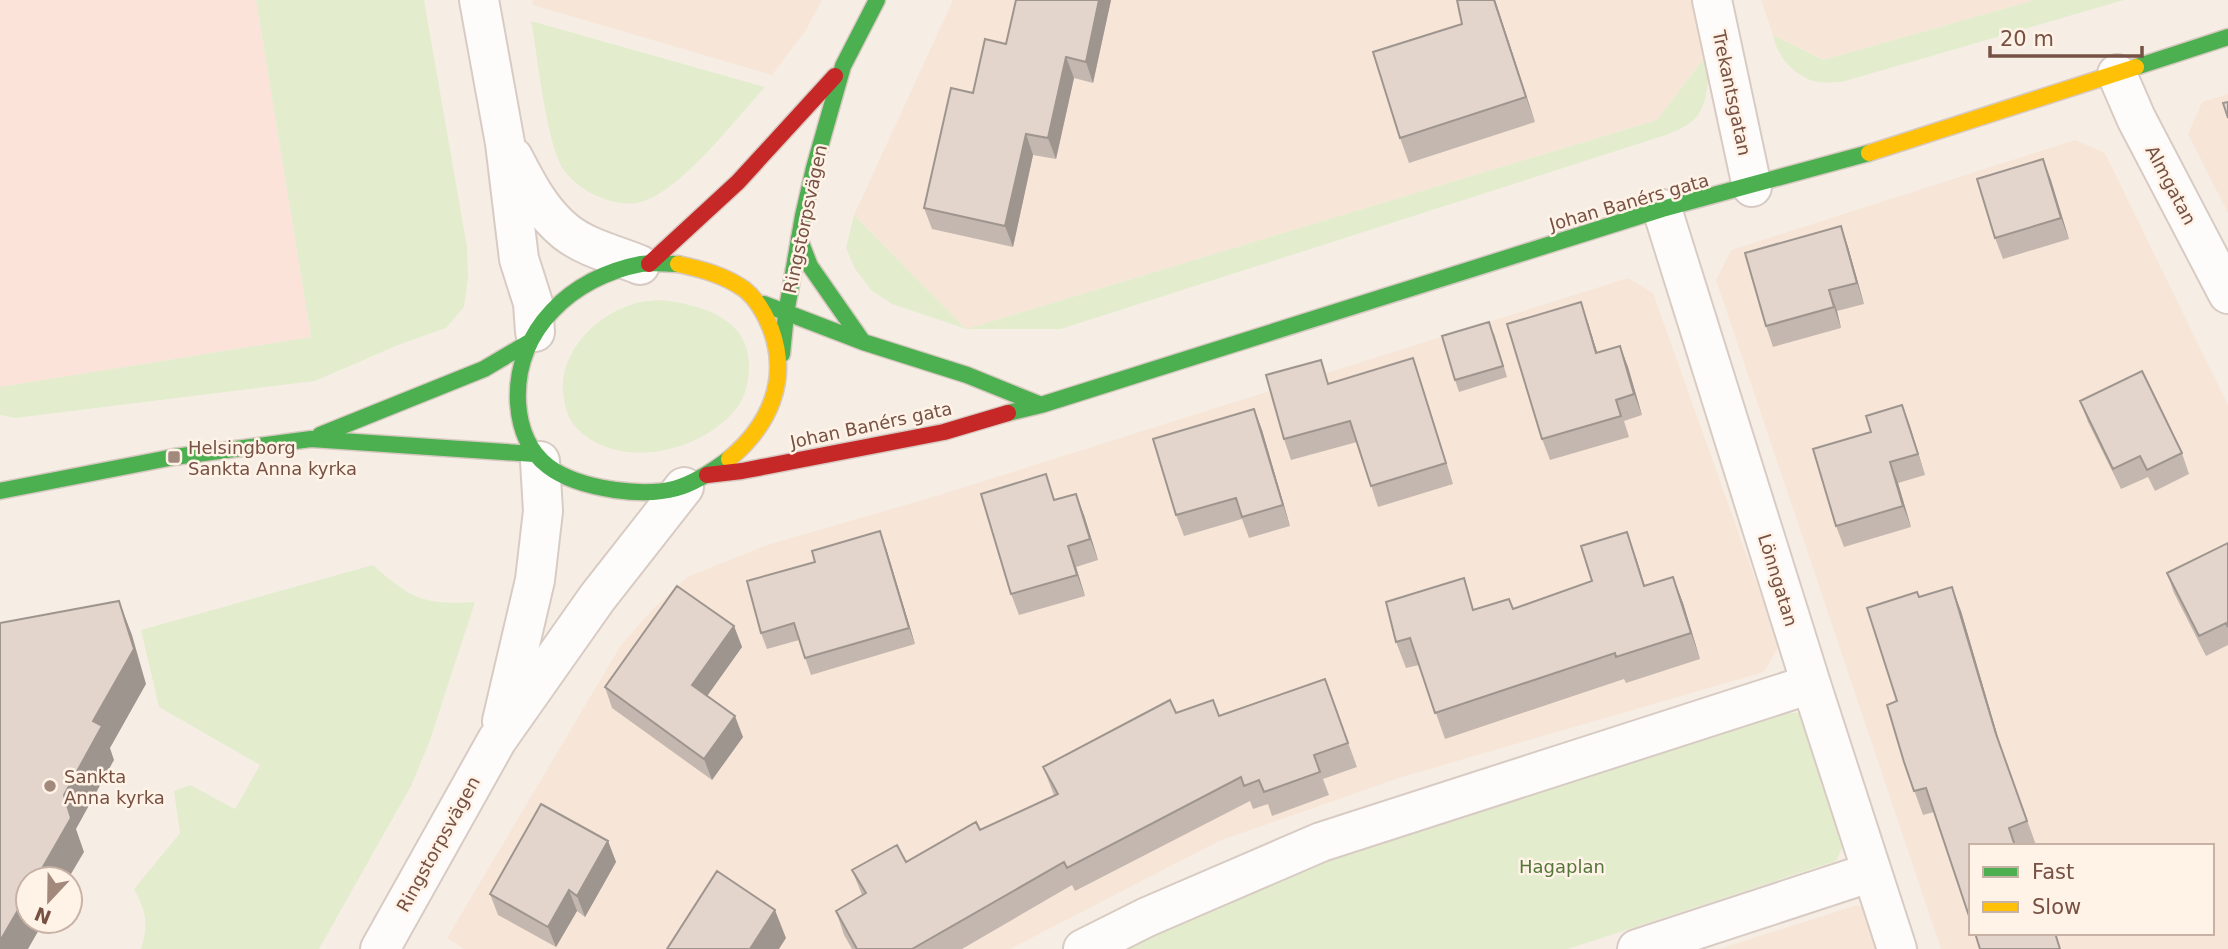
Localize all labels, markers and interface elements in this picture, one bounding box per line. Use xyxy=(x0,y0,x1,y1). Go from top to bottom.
scale bar xyxy=(1990,14,2142,58)
text: 20 m xyxy=(2000,27,2054,51)
street label: Trekantsgatan xyxy=(1708,28,1756,157)
street label: Almgatan xyxy=(2141,142,2201,228)
street label: Ringstorpsvägen xyxy=(779,143,831,295)
street label: Johan Banérs gata xyxy=(1546,169,1711,235)
street label: Johan Banérs gata xyxy=(787,398,954,453)
place label: Helsingborg Sankta Anna kyrka xyxy=(188,437,357,479)
marker: Helsingborg Sankta Anna kyrka xyxy=(166,449,182,465)
street label: Lönngatan xyxy=(1754,531,1802,629)
place label: Sankta Anna kyrka xyxy=(64,766,165,808)
street label: Ringstorpsvägen xyxy=(392,773,484,915)
marker: Sankta Anna kyrka xyxy=(42,778,58,794)
legend xyxy=(1969,844,2214,935)
park label: Hagaplan xyxy=(1519,856,1605,877)
text: Fast xyxy=(2032,860,2074,884)
north arrow xyxy=(14,865,84,935)
text: Slow xyxy=(2032,895,2081,919)
text: N xyxy=(31,903,54,929)

